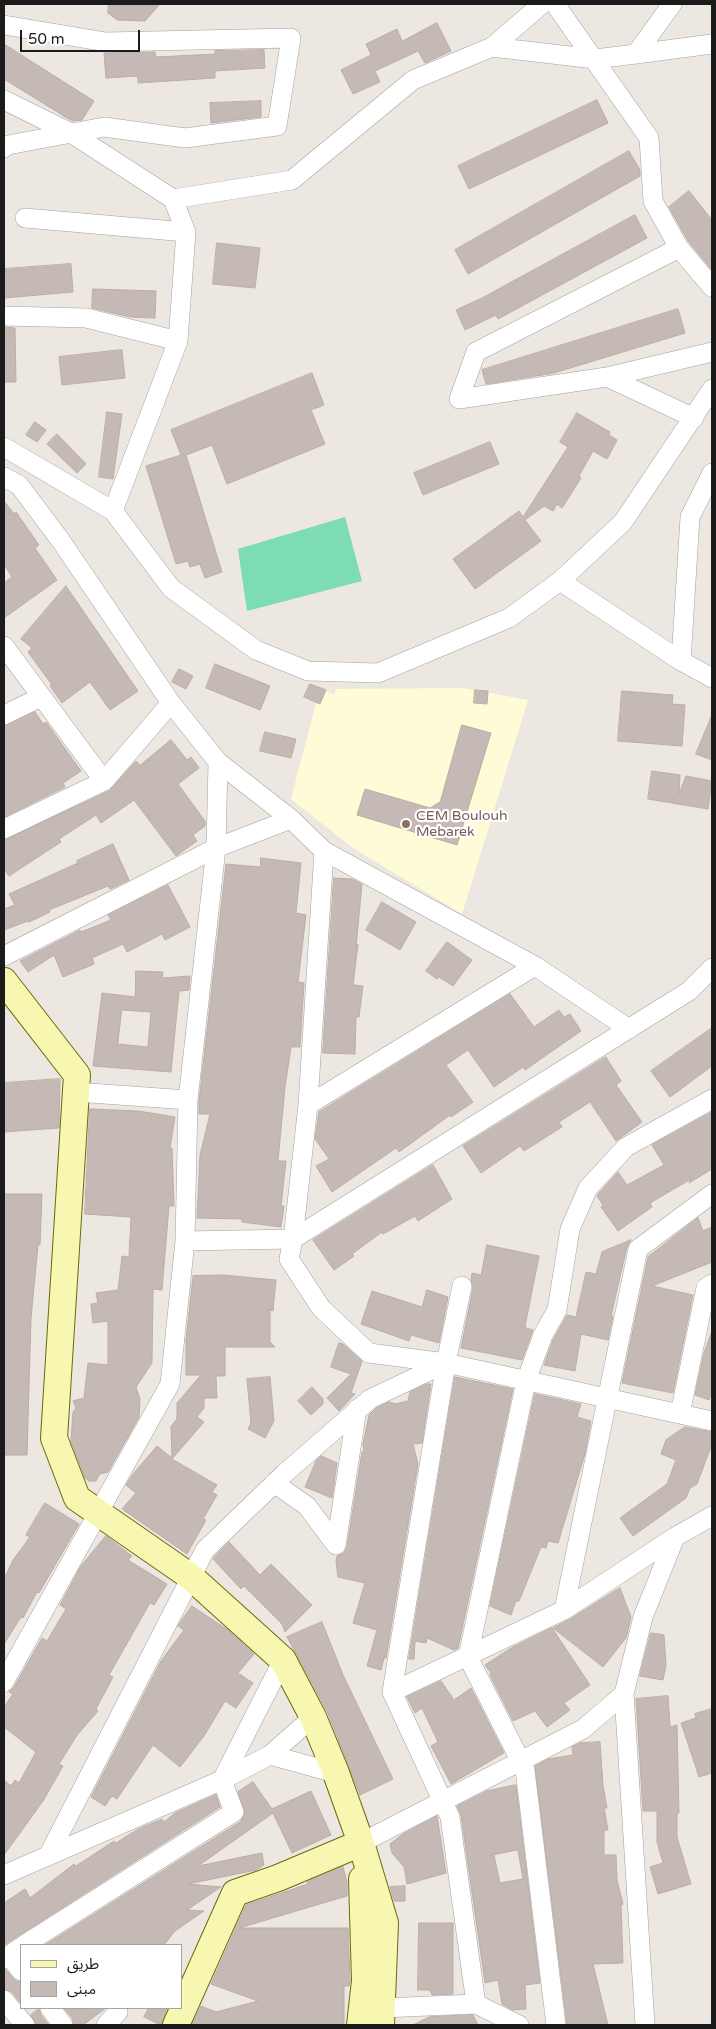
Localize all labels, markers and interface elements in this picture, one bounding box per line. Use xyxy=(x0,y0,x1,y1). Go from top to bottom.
scale bar xyxy=(22,20,142,52)
text: 50 m xyxy=(28,30,65,48)
place label: CEM Boulouh Mebarek xyxy=(416,808,508,840)
marker: CEM Boulouh Mebarek xyxy=(400,818,412,830)
legend xyxy=(20,1944,182,2009)
text: طريق xyxy=(67,1955,99,1973)
text: مبنى xyxy=(67,1980,96,1998)

